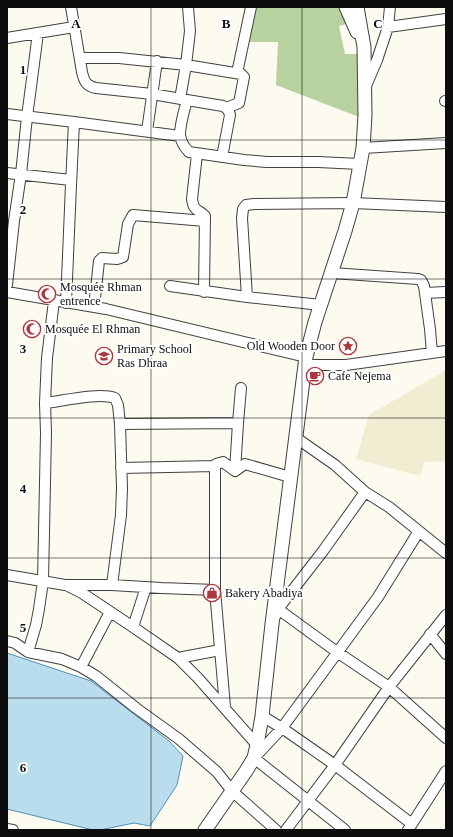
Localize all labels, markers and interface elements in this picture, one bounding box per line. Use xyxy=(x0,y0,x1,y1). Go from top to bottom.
text: A xyxy=(71,16,81,31)
text: B xyxy=(222,16,231,31)
text: C xyxy=(373,16,383,31)
text: 1 xyxy=(20,62,26,77)
text: 2 xyxy=(20,202,26,217)
place label: Mosquée Rhman entrence xyxy=(60,280,142,308)
mosque icon: Mosquée Rhman entrence xyxy=(37,284,57,304)
mosque icon: Mosquée El Rhman xyxy=(22,319,42,339)
place label: Mosquée El Rhman xyxy=(45,322,140,336)
place icon: Old Wooden Door xyxy=(338,336,358,356)
place label: Old Wooden Door xyxy=(247,339,335,353)
text: 3 xyxy=(20,341,27,356)
place label: Primary School Ras Dhraa xyxy=(117,342,193,370)
school or university icon: Primary School Ras Dhraa xyxy=(94,346,114,366)
cafe icon: Cafe Nejema xyxy=(305,366,325,386)
place label: Cafe Nejema xyxy=(328,369,392,383)
text: 4 xyxy=(20,481,27,496)
shop icon: Bakery Abadiya xyxy=(202,583,222,603)
place label: Bakery Abadiya xyxy=(225,586,303,600)
text: 5 xyxy=(20,620,27,635)
text: 6 xyxy=(20,760,27,775)

